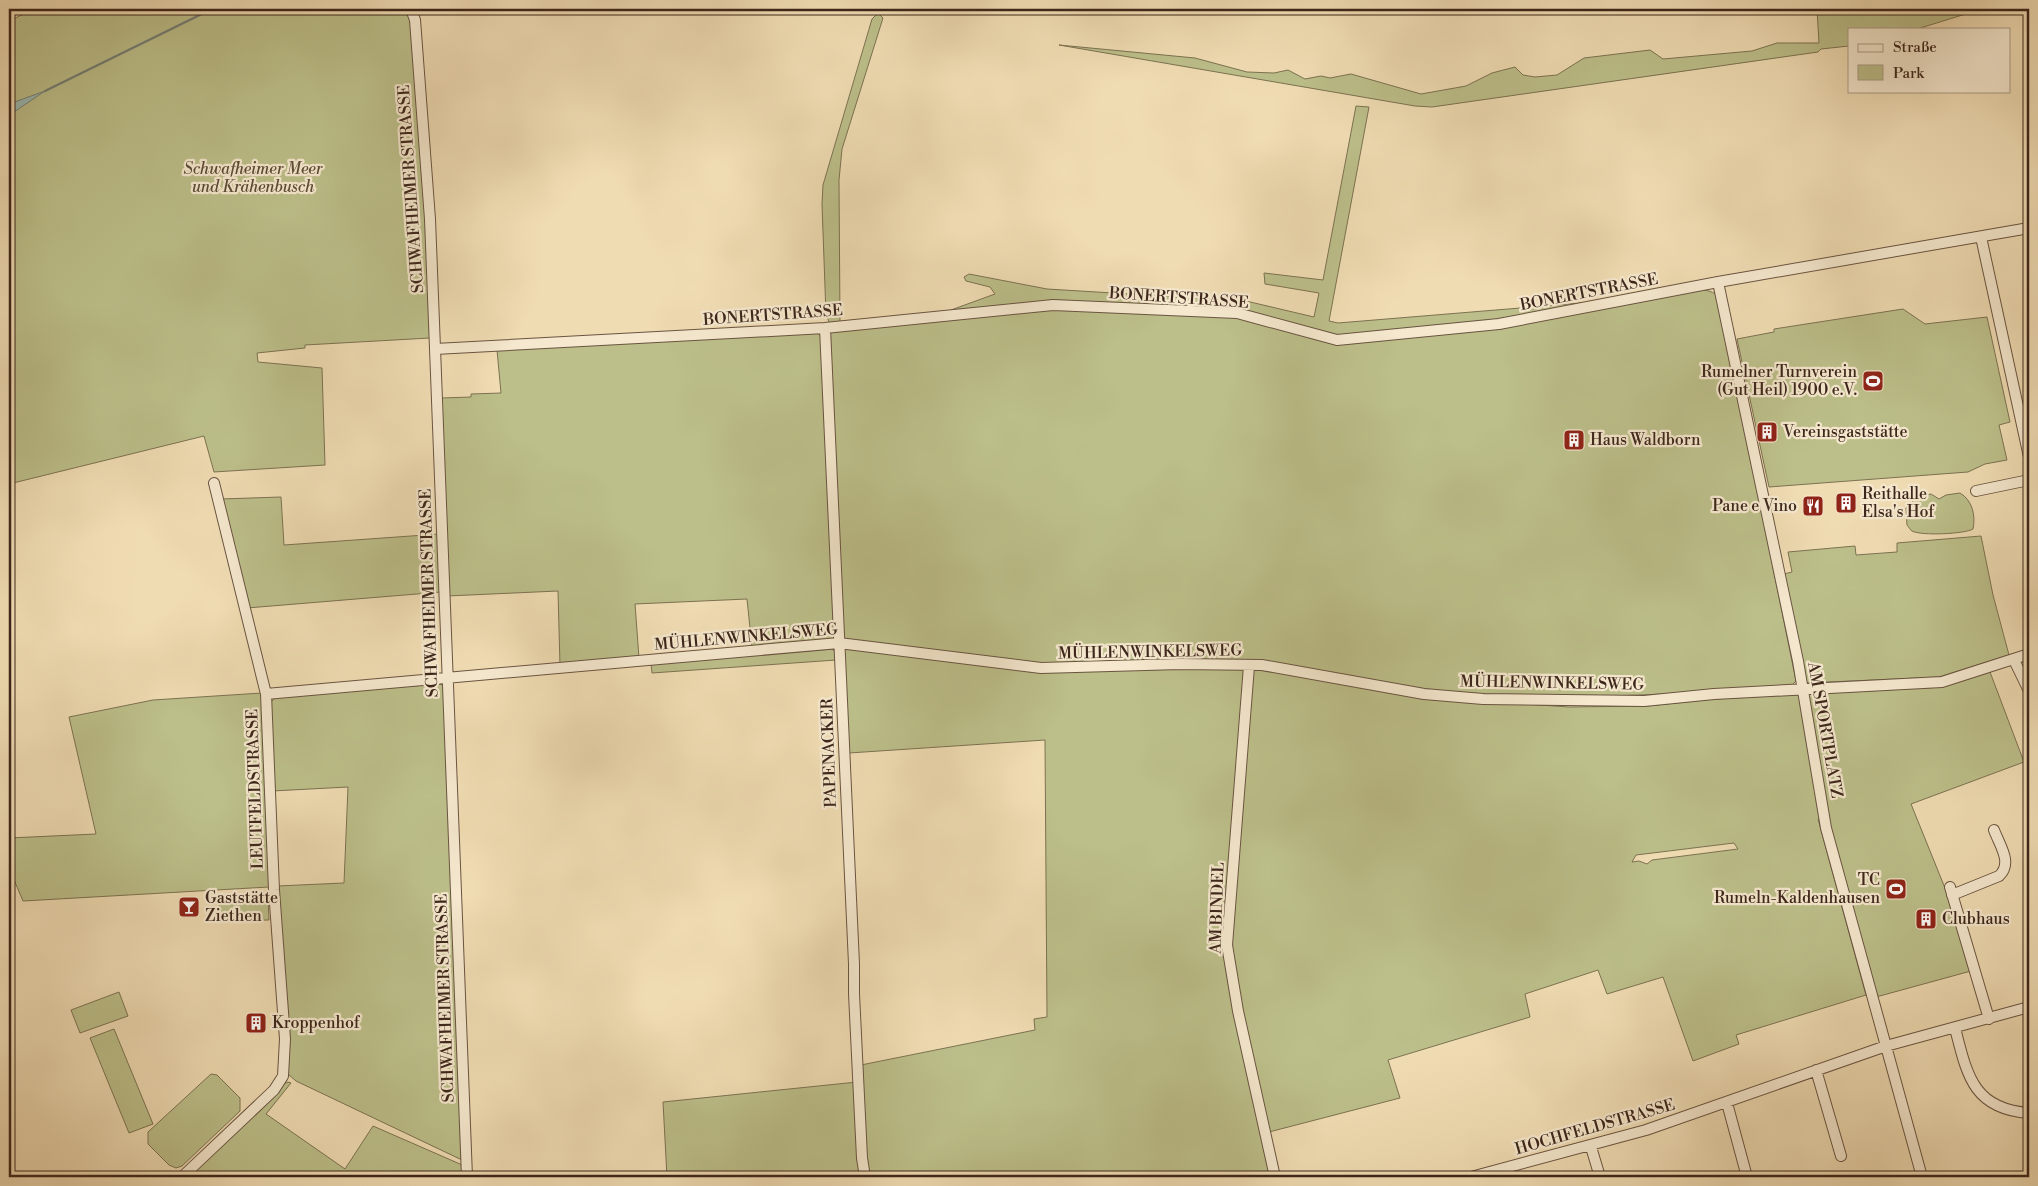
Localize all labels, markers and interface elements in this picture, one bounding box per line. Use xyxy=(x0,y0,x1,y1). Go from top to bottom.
legend xyxy=(1848,28,2010,92)
text: Straße xyxy=(1893,38,1937,57)
text: Park xyxy=(1893,64,1925,83)
street label: SCHWAFHEIMER STRASSE xyxy=(394,84,428,294)
park label: Schwafheimer Meer und Krähenbusch xyxy=(183,159,324,197)
street label: BONERTSTRASSE xyxy=(1517,269,1660,315)
street label: BONERTSTRASSE xyxy=(1107,283,1250,313)
street label: BONERTSTRASSE xyxy=(701,300,844,330)
place label: Rumelner Turnverein (Gut Heil) 1900 e.V. xyxy=(1701,362,1857,400)
sports icon: Rumelner Turnverein (Gut Heil) 1900 e.V. xyxy=(1861,369,1885,393)
building icon: Vereinsgaststätte xyxy=(1755,420,1779,444)
place label: Vereinsgaststätte xyxy=(1782,422,1907,442)
building icon: Haus Waldborn xyxy=(1562,428,1586,452)
place label: Haus Waldborn xyxy=(1590,430,1701,450)
place label: Reithalle Elsa's Hof xyxy=(1862,484,1935,522)
street label: SCHWAFHEIMER STRASSE xyxy=(415,488,443,698)
building icon: Reithalle Elsa's Hof xyxy=(1834,491,1858,515)
restaurant icon: Pane e Vino xyxy=(1801,494,1825,518)
place label: Pane e Vino xyxy=(1712,496,1797,516)
street label: MÜHLENWINKELSWEG xyxy=(653,617,839,655)
street label: MÜHLENWINKELSWEG xyxy=(1058,638,1242,664)
street label: AM SPORTPLATZ xyxy=(1803,659,1847,800)
street label: MÜHLENWINKELSWEG xyxy=(1460,669,1645,695)
street label: PAPENACKER xyxy=(817,697,841,808)
street label: LEUTFELDSTRASSE xyxy=(242,708,268,870)
street label: AM BINDEL xyxy=(1205,861,1229,955)
place label: TC Rumeln-Kaldenhausen xyxy=(1714,870,1880,908)
sports icon: TC Rumeln-Kaldenhausen xyxy=(1884,877,1908,901)
place label: Gaststätte Ziethen xyxy=(205,888,278,926)
street label: SCHWAFHEIMER STRASSE xyxy=(431,893,459,1103)
bar icon: Gaststätte Ziethen xyxy=(177,895,201,919)
building icon: Clubhaus xyxy=(1914,907,1938,931)
place label: Clubhaus xyxy=(1942,909,2010,929)
building icon: Kroppenhof xyxy=(244,1011,268,1035)
place label: Kroppenhof xyxy=(272,1013,361,1033)
street label: HOCHFELDSTRASSE xyxy=(1513,1095,1677,1159)

